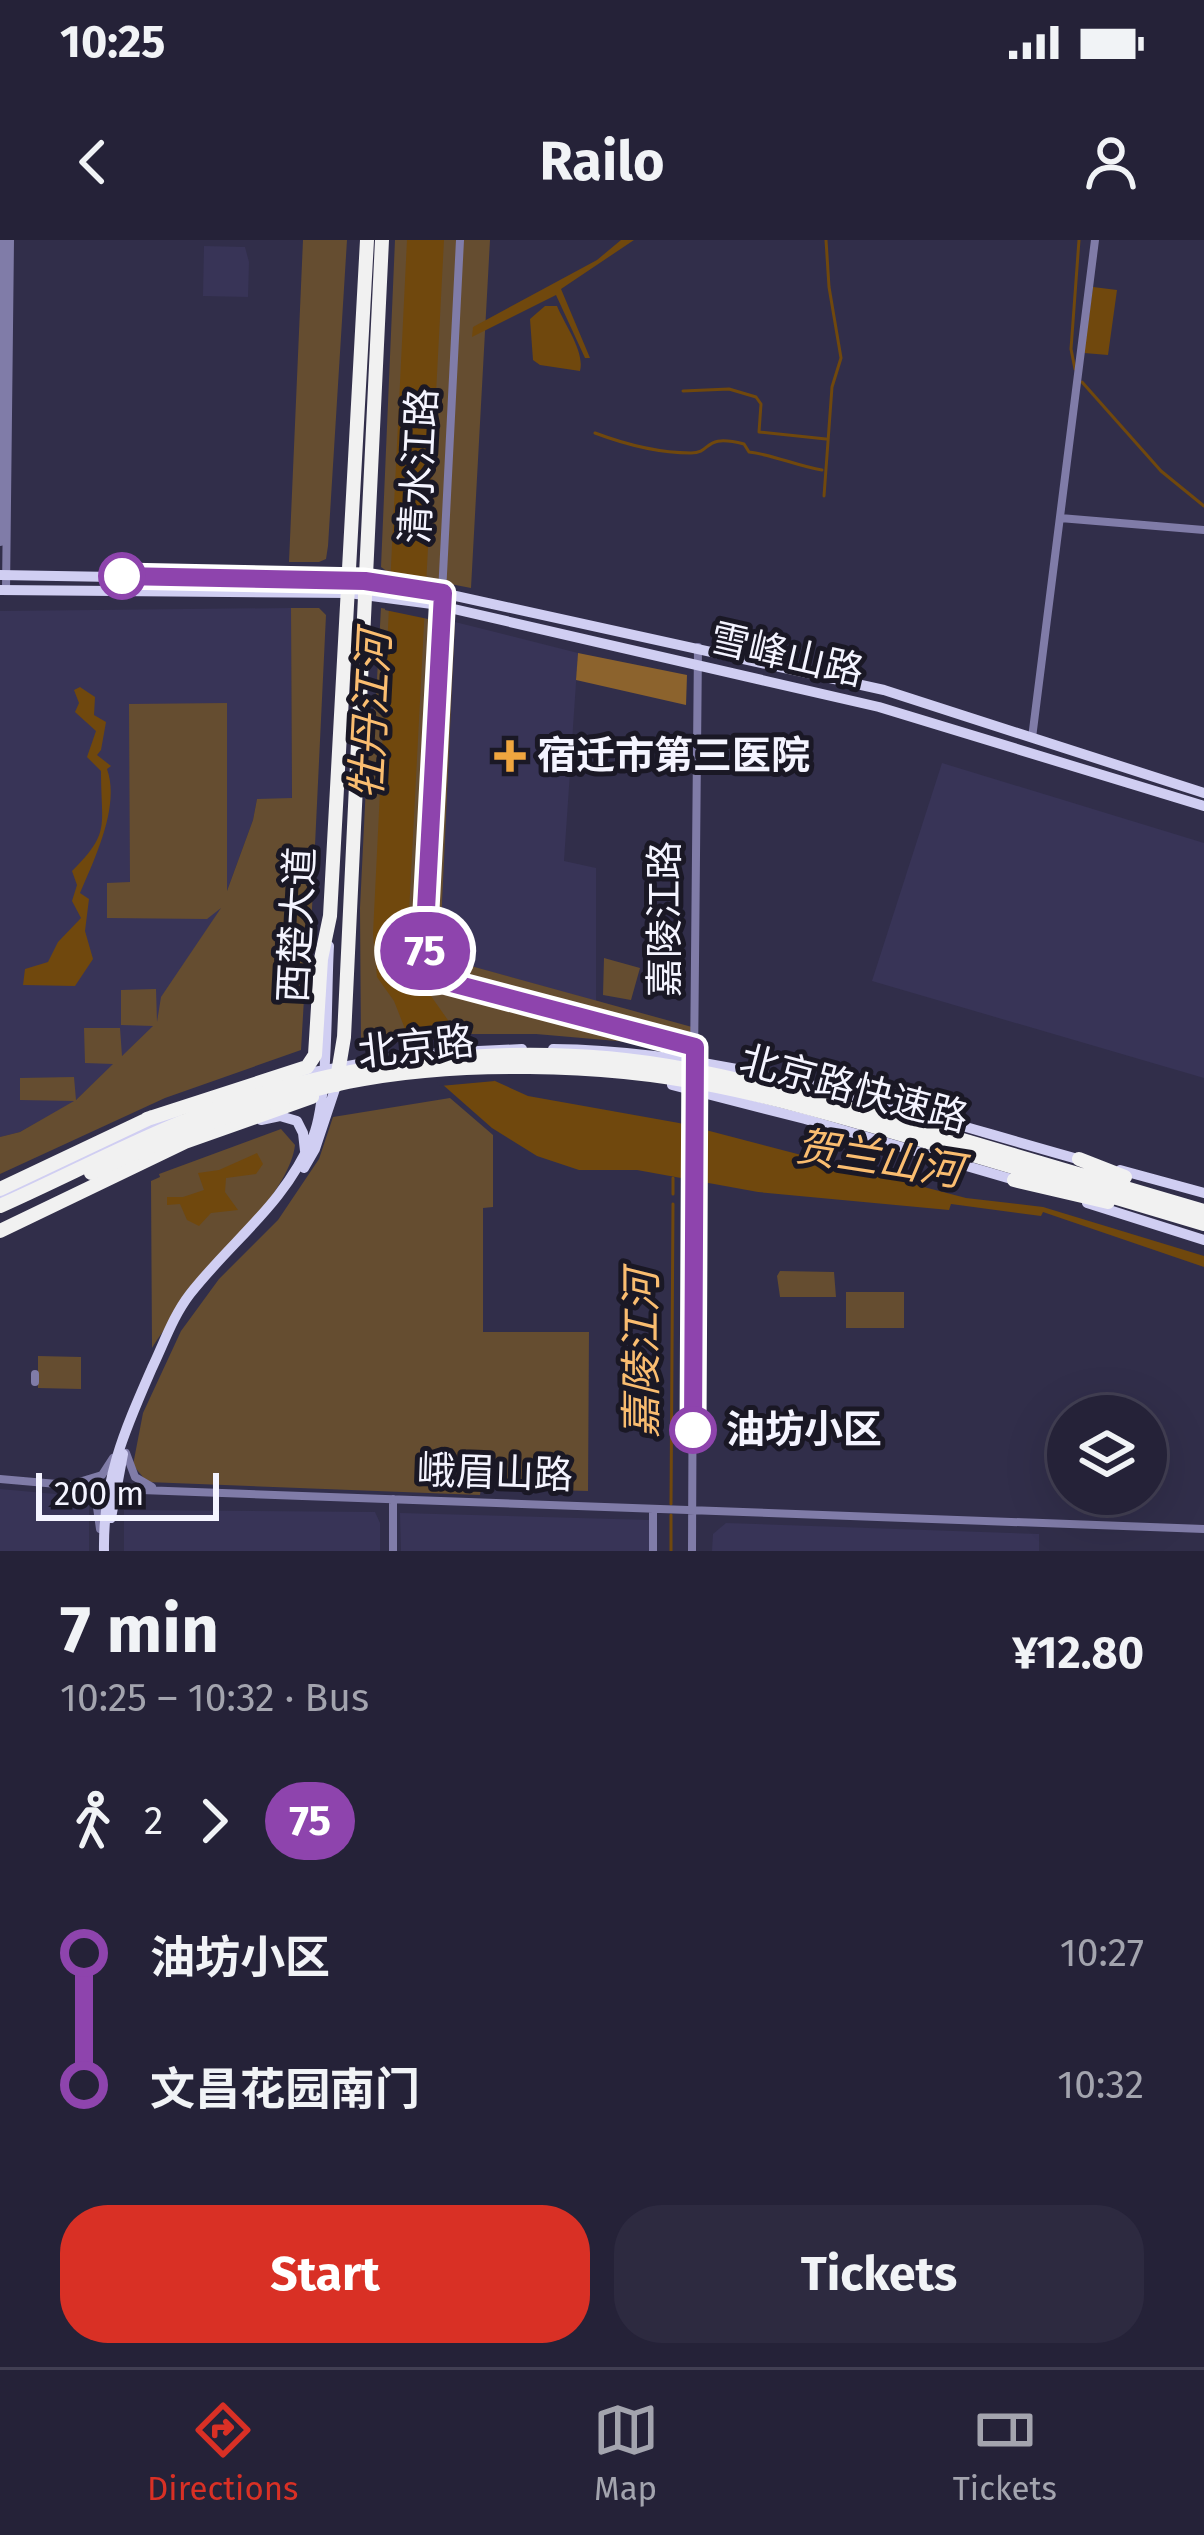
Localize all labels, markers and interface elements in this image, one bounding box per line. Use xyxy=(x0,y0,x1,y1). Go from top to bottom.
text: 10:25 xyxy=(60,15,165,69)
icon: back xyxy=(60,129,126,195)
icon: person xyxy=(1078,129,1144,195)
text: Railo xyxy=(540,130,664,194)
street label: 清水江路 xyxy=(392,387,446,545)
unlabelled marker xyxy=(100,554,144,598)
street label: 雪峰山路 xyxy=(706,615,868,695)
water label: 牡丹江河 xyxy=(342,623,401,800)
place label: 宿迁市第三医院 xyxy=(537,733,810,779)
marker: 宿迁市第三医院 xyxy=(494,740,526,772)
street label: 嘉陵江路 xyxy=(642,841,688,997)
street label: 西楚大道 xyxy=(270,846,324,1004)
line badge: 75 xyxy=(371,912,479,990)
text: 75 xyxy=(404,926,446,976)
street label: 北京路 xyxy=(355,1018,477,1076)
street label: 北京路快速路 xyxy=(735,1036,973,1142)
water label: 贺兰山河 xyxy=(792,1121,973,1198)
water label: 嘉陵江河 xyxy=(617,1263,667,1438)
map controls xyxy=(1047,1395,1167,1515)
button: layers xyxy=(1047,1395,1167,1515)
place label: 油坊小区 xyxy=(726,1407,882,1453)
marker: 油坊小区 xyxy=(671,1408,715,1452)
street label: 峨眉山路 xyxy=(416,1447,574,1499)
scale bar xyxy=(36,1467,219,1520)
text: 200 m xyxy=(54,1474,144,1514)
text: 7 min xyxy=(60,1590,219,1669)
text: ¥12.80 xyxy=(1012,1626,1144,1680)
text: 10:25 – 10:32 · Bus xyxy=(60,1675,369,1721)
icon: walk xyxy=(60,1788,126,1854)
icon: forward xyxy=(181,1788,247,1854)
text: 75 xyxy=(289,1796,331,1846)
text: 2 xyxy=(144,1798,163,1844)
text: 10:27 xyxy=(1060,1930,1144,1976)
text: 油坊小区 xyxy=(150,1931,330,1985)
text: 10:32 xyxy=(1057,2062,1144,2108)
text: 文昌花园南门 xyxy=(150,2063,420,2117)
button: Start xyxy=(60,2205,590,2343)
button: Tickets xyxy=(614,2205,1144,2343)
tab: Directions xyxy=(147,2397,298,2509)
tab: Map xyxy=(593,2397,659,2509)
tab: Tickets xyxy=(953,2397,1057,2509)

